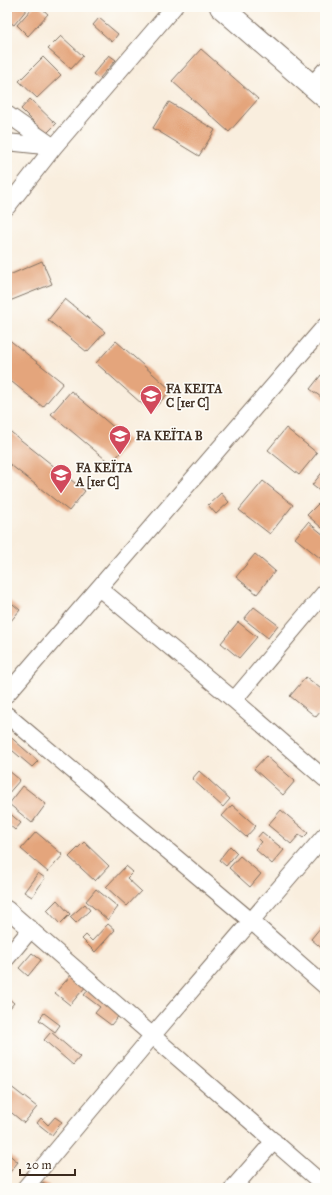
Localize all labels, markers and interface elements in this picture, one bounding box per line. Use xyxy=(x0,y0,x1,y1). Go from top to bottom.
place label: FA KEITA C [1er C] xyxy=(166,382,223,411)
school or university icon: FA KEITA C [1er C] xyxy=(138,383,164,416)
school or university icon: FA KEÏTA B xyxy=(107,423,133,456)
place label: FA KEÏTA B xyxy=(136,427,203,443)
place label: FA KEÏTA A [1er C] xyxy=(75,459,133,490)
school or university icon: FA KEÏTA A [1er C] xyxy=(48,462,74,495)
scale bar xyxy=(20,1151,75,1177)
text: 20 m xyxy=(26,1158,52,1172)

